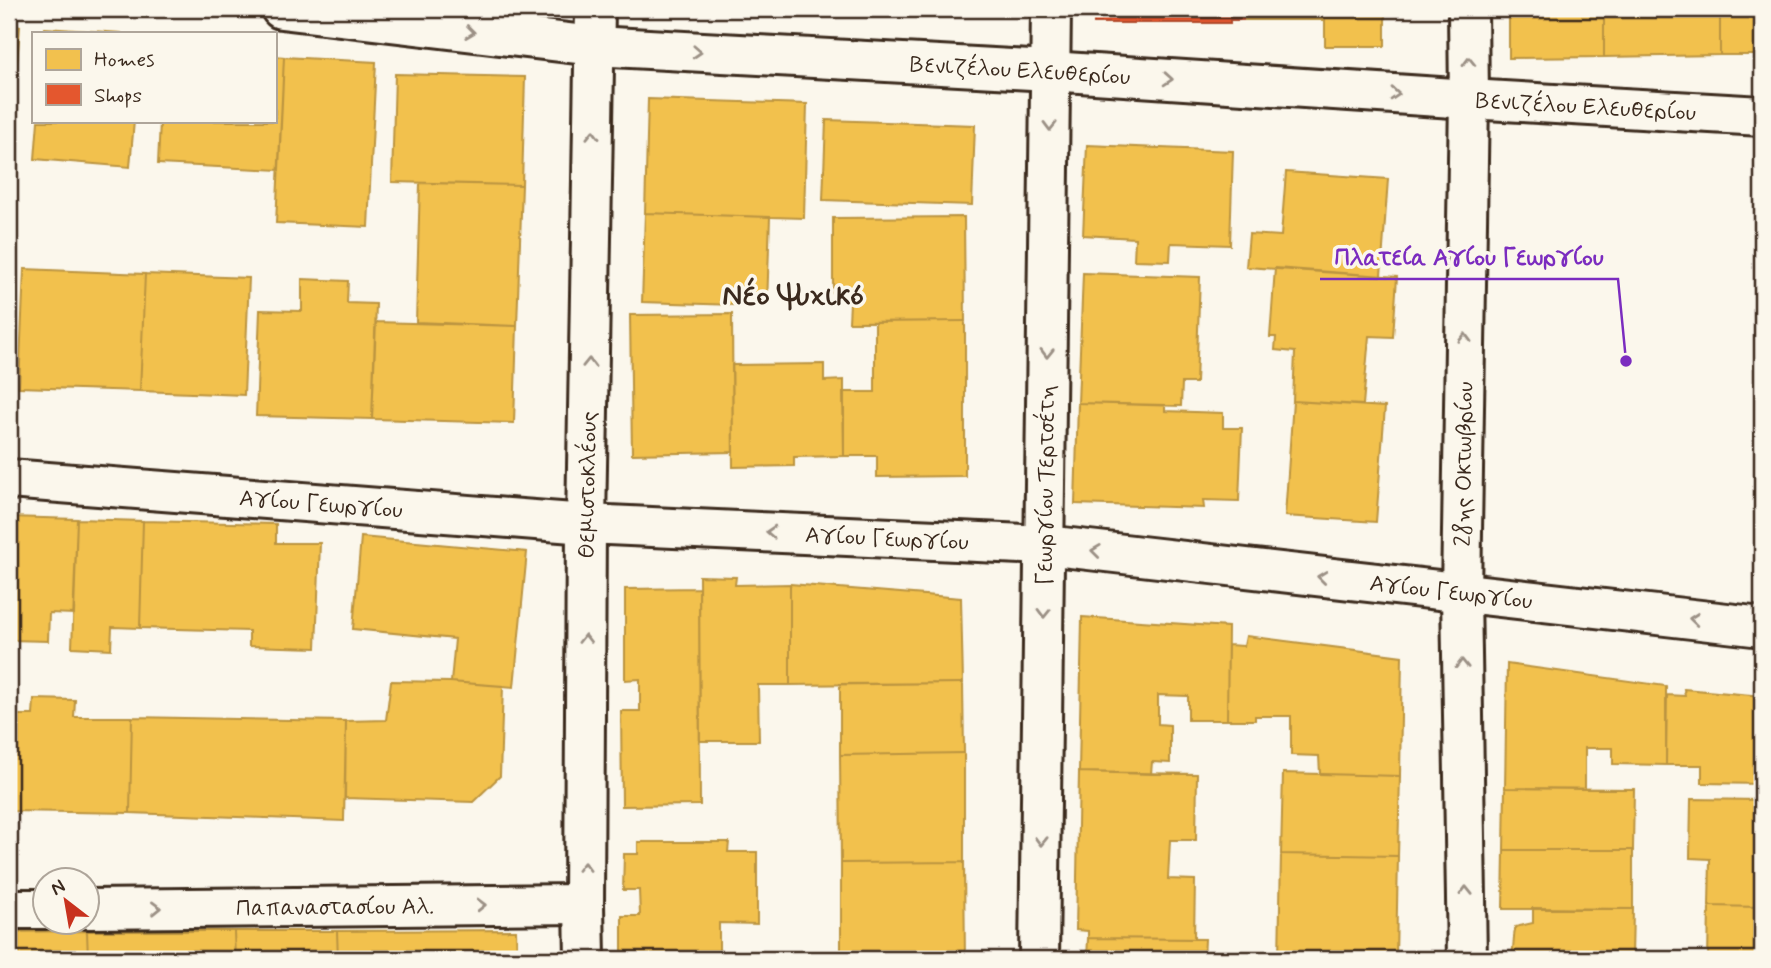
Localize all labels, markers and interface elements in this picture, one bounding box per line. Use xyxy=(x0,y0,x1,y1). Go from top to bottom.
one-way arrow xyxy=(464,24,476,39)
legend xyxy=(32,32,276,122)
one-way arrow xyxy=(691,44,702,59)
text: Homes xyxy=(94,46,154,74)
street label: Βενιζέλου Ελευθερίου xyxy=(909,50,1131,93)
one-way arrow xyxy=(1461,56,1477,66)
one-way arrow xyxy=(1163,71,1174,86)
text: Shops xyxy=(94,82,142,110)
one-way arrow xyxy=(1390,86,1401,101)
street label: Βενιζέλου Ελευθερίου xyxy=(1475,86,1697,129)
one-way arrow xyxy=(1042,121,1057,132)
one-way arrow xyxy=(585,129,600,140)
callout: Πλατεία Αγίου Γεωργίου xyxy=(1320,234,1618,279)
text: Πλατεία Αγίου Γεωργίου xyxy=(1334,243,1604,274)
district label: Νέο Ψυχικό xyxy=(722,277,864,316)
one-way arrow xyxy=(1458,332,1473,343)
one-way arrow xyxy=(1039,349,1055,359)
one-way arrow xyxy=(581,357,596,368)
street label: 28ης Οκτωβρίου xyxy=(1449,381,1481,547)
street label: Γεωργίου Τερτσέτη xyxy=(1031,385,1063,586)
street label: Θεμιστοκλέους xyxy=(572,411,605,559)
street label: Αγίου Γεωργίου xyxy=(238,484,404,527)
street label: Αγίου Γεωργίου xyxy=(804,521,969,558)
one-way arrow xyxy=(766,525,777,540)
one-way arrow xyxy=(1091,543,1102,558)
street label: Αγίου Γεωργίου xyxy=(1368,569,1534,618)
one-way arrow xyxy=(1317,570,1328,585)
one-way arrow xyxy=(1036,608,1052,619)
one-way arrow xyxy=(1689,612,1700,627)
one-way arrow xyxy=(577,633,593,644)
one-way arrow xyxy=(1454,658,1470,668)
one-way arrow xyxy=(1033,836,1049,846)
one-way arrow xyxy=(576,861,592,871)
north arrow xyxy=(32,866,102,936)
text: N xyxy=(46,874,70,902)
one-way arrow xyxy=(1458,885,1474,896)
street label: Παπαναστασίου Αλ. xyxy=(236,893,434,925)
one-way arrow xyxy=(476,897,487,913)
one-way arrow xyxy=(151,900,161,916)

